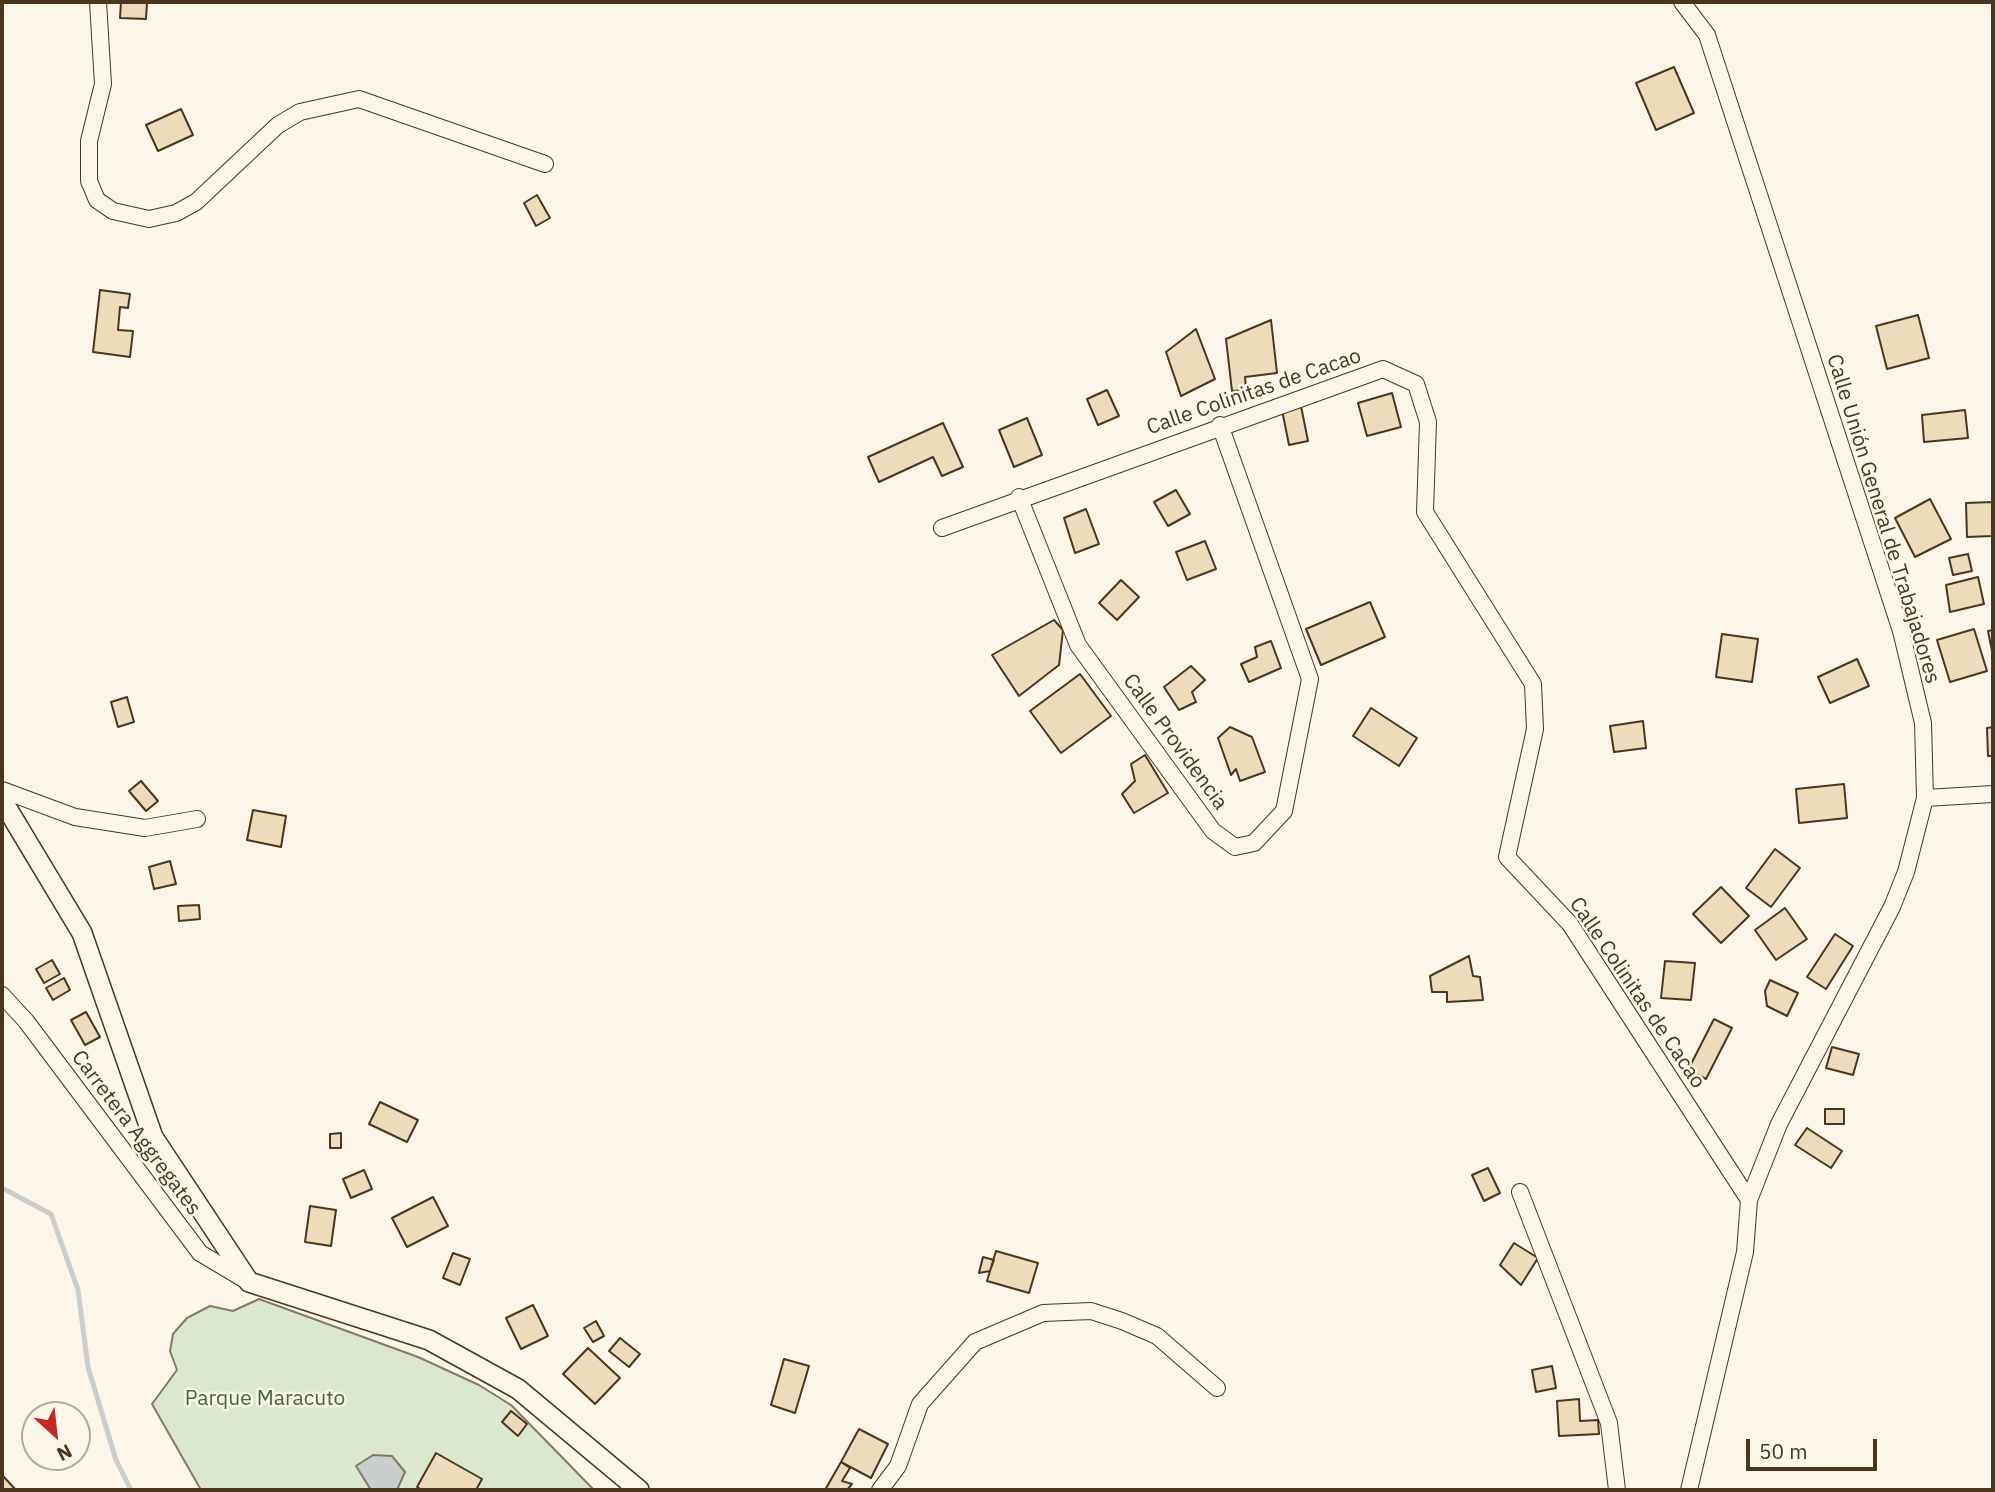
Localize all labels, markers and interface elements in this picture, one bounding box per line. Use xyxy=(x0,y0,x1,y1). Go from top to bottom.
street label: Calle Colinitas de Cacao xyxy=(1143,343,1365,441)
street label: Calle Unión General de Trabajadores xyxy=(1821,351,1945,687)
street label: Calle Providencia xyxy=(1117,669,1233,815)
street label: Calle Colinitas de Cacao xyxy=(1564,893,1710,1093)
street label: Carretera Aggregates xyxy=(66,1046,206,1220)
park label: Parque Maracuto xyxy=(185,1386,345,1412)
north arrow xyxy=(21,1401,91,1471)
scale bar xyxy=(1750,1426,1881,1470)
text: 50 m xyxy=(1759,1437,1808,1465)
text: N xyxy=(53,1439,76,1467)

